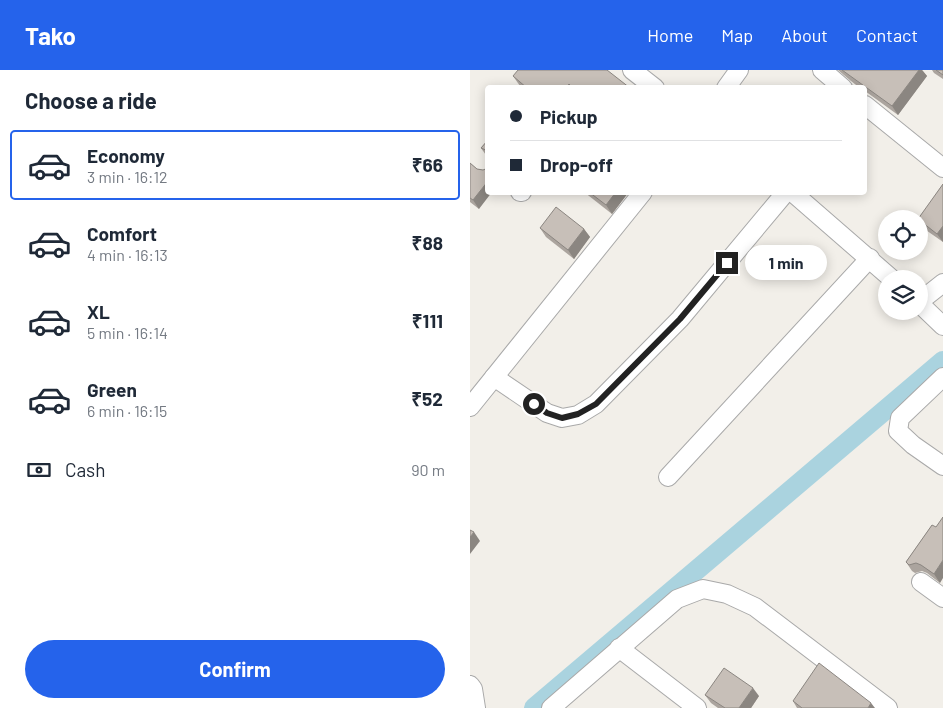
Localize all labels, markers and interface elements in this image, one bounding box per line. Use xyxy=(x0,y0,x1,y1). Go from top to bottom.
text: Tako xyxy=(25,21,76,50)
text: Home xyxy=(647,24,693,46)
text: Map xyxy=(721,24,753,46)
text: About xyxy=(781,24,828,46)
text: Contact xyxy=(856,24,918,46)
text: Choose a ride xyxy=(25,87,157,113)
text: Pickup xyxy=(540,105,598,128)
icon: car xyxy=(27,143,72,188)
text: Economy xyxy=(87,144,165,167)
text: ₹66 xyxy=(412,153,443,176)
text: Drop-off xyxy=(540,153,613,176)
text: 3 min · 16:12 xyxy=(87,167,168,186)
map controls xyxy=(878,210,928,320)
button: locate xyxy=(878,210,928,260)
icon: car xyxy=(27,221,72,266)
text: Comfort xyxy=(87,222,157,245)
text: ₹88 xyxy=(412,231,443,254)
text: 4 min · 16:13 xyxy=(87,245,168,264)
callout: 1 min xyxy=(744,246,827,280)
route end xyxy=(716,252,738,274)
text: 1 min xyxy=(768,253,804,272)
button: layers xyxy=(878,270,928,320)
icon: car xyxy=(27,299,72,344)
text: XL xyxy=(87,300,110,323)
text: ₹111 xyxy=(412,309,443,332)
text: 5 min · 16:14 xyxy=(87,323,168,342)
icon: car xyxy=(27,377,72,422)
text: Green xyxy=(87,378,137,401)
text: ₹52 xyxy=(411,387,443,410)
route start xyxy=(523,393,545,415)
text: 6 min · 16:15 xyxy=(87,401,167,420)
icon: cash xyxy=(25,456,53,484)
text: Cash xyxy=(65,458,106,481)
text: 90 m xyxy=(411,460,445,479)
button: Confirm xyxy=(25,640,445,698)

